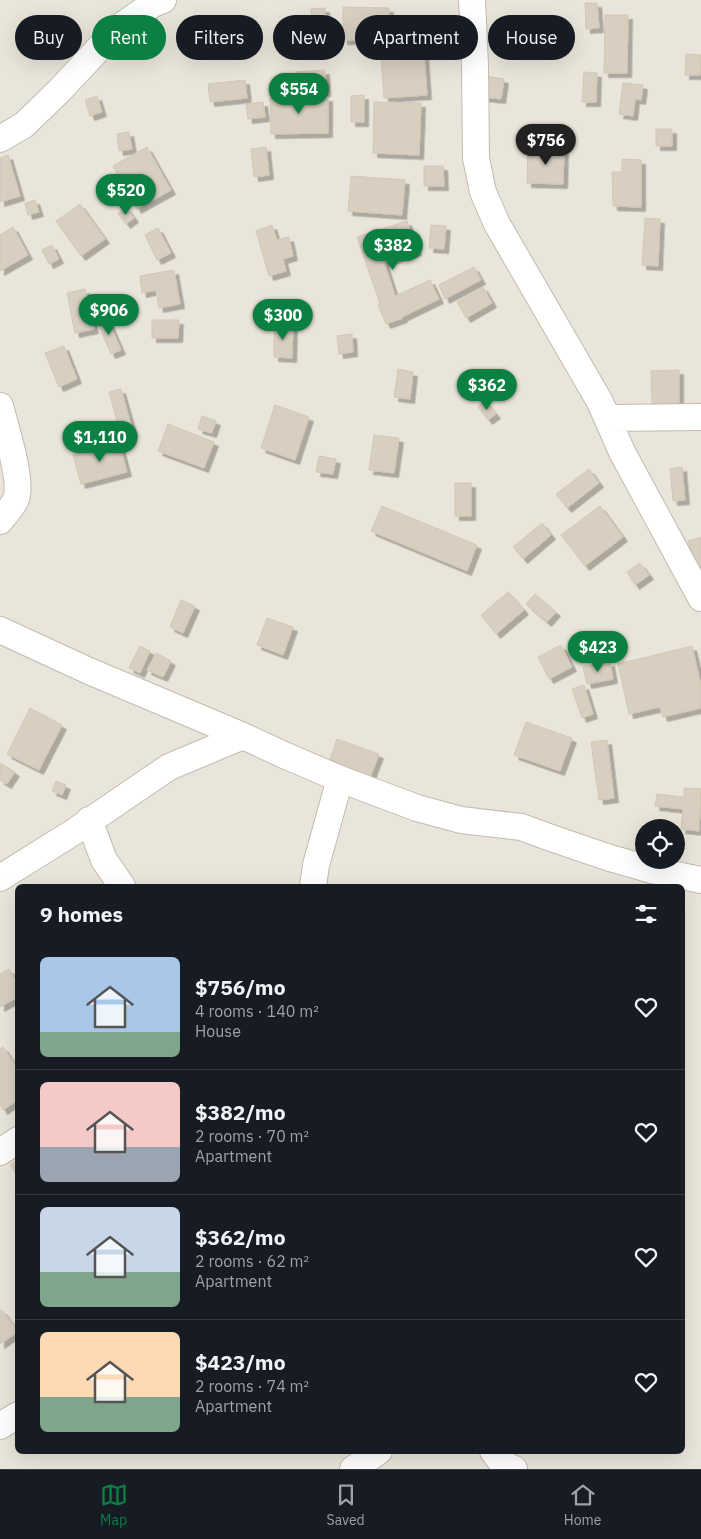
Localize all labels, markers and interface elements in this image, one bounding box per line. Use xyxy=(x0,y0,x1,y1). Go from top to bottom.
chip: Buy xyxy=(15,15,82,60)
chip: Rent xyxy=(92,15,166,60)
chip: Filters xyxy=(176,15,263,60)
chip: New xyxy=(273,15,345,60)
chip: Apartment xyxy=(355,15,478,60)
chip: House xyxy=(488,15,575,60)
pin: $554 xyxy=(269,72,329,115)
text: $554 xyxy=(280,79,318,99)
pin: $756 xyxy=(516,124,576,166)
text: $756 xyxy=(527,130,565,150)
pin: $520 xyxy=(96,174,156,216)
text: $520 xyxy=(107,180,145,200)
pin: $382 xyxy=(363,228,423,271)
text: $382 xyxy=(374,235,412,255)
pin: $906 xyxy=(79,294,139,336)
pin: $300 xyxy=(253,298,313,341)
text: $906 xyxy=(90,300,128,320)
text: $300 xyxy=(264,305,302,325)
pin: $362 xyxy=(457,368,517,411)
text: $362 xyxy=(468,375,506,395)
pin: $1,110 xyxy=(59,420,141,463)
text: $1,110 xyxy=(74,427,126,447)
pin: $423 xyxy=(568,630,628,673)
text: $423 xyxy=(579,637,617,657)
map controls xyxy=(635,819,685,869)
button: locate xyxy=(635,819,685,869)
text: 9 homes xyxy=(40,900,123,928)
icon: filters xyxy=(632,900,660,928)
text: $756/mo xyxy=(195,973,286,1001)
icon: home xyxy=(80,977,140,1037)
icon: heart xyxy=(632,993,660,1021)
text: 4 rooms · 140 m² xyxy=(195,1001,319,1021)
text: House xyxy=(195,1021,241,1041)
text: $382/mo xyxy=(195,1098,286,1126)
icon: home xyxy=(80,1102,140,1162)
icon: heart xyxy=(632,1118,660,1146)
text: 2 rooms · 70 m² xyxy=(195,1126,309,1146)
text: Apartment xyxy=(195,1146,272,1166)
text: $362/mo xyxy=(195,1223,286,1251)
icon: home xyxy=(80,1227,140,1287)
icon: heart xyxy=(632,1243,660,1271)
text: 2 rooms · 62 m² xyxy=(195,1251,309,1271)
text: Apartment xyxy=(195,1271,272,1291)
text: $423/mo xyxy=(195,1348,286,1376)
icon: home xyxy=(80,1352,140,1412)
icon: heart xyxy=(632,1368,660,1396)
text: 2 rooms · 74 m² xyxy=(195,1376,309,1396)
text: Apartment xyxy=(195,1396,272,1416)
tab: Map xyxy=(100,1481,128,1529)
tab: Saved xyxy=(327,1481,365,1529)
tab: Home xyxy=(564,1481,601,1529)

